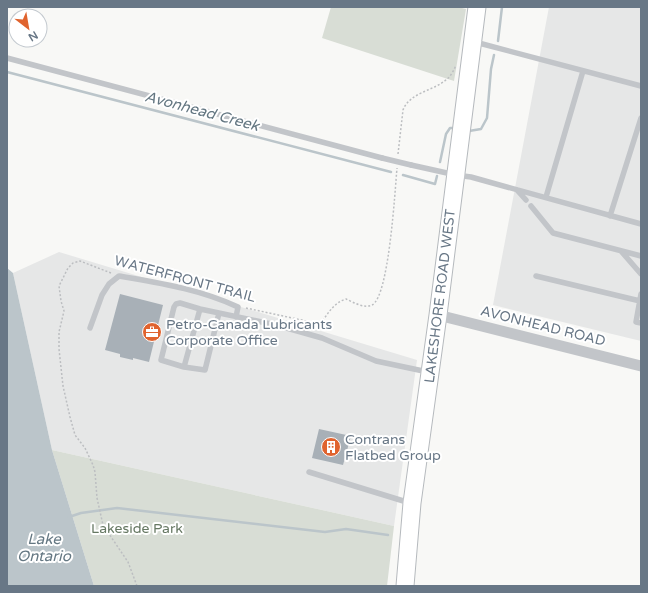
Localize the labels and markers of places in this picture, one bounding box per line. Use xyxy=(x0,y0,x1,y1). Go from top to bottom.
place label: Petro-Canada Lubricants Corporate Office xyxy=(166,316,333,349)
office icon: Petro-Canada Lubricants Corporate Office xyxy=(141,321,163,343)
place label: Contrans Flatbed Group xyxy=(345,431,441,464)
building icon: Contrans Flatbed Group xyxy=(320,436,342,458)

